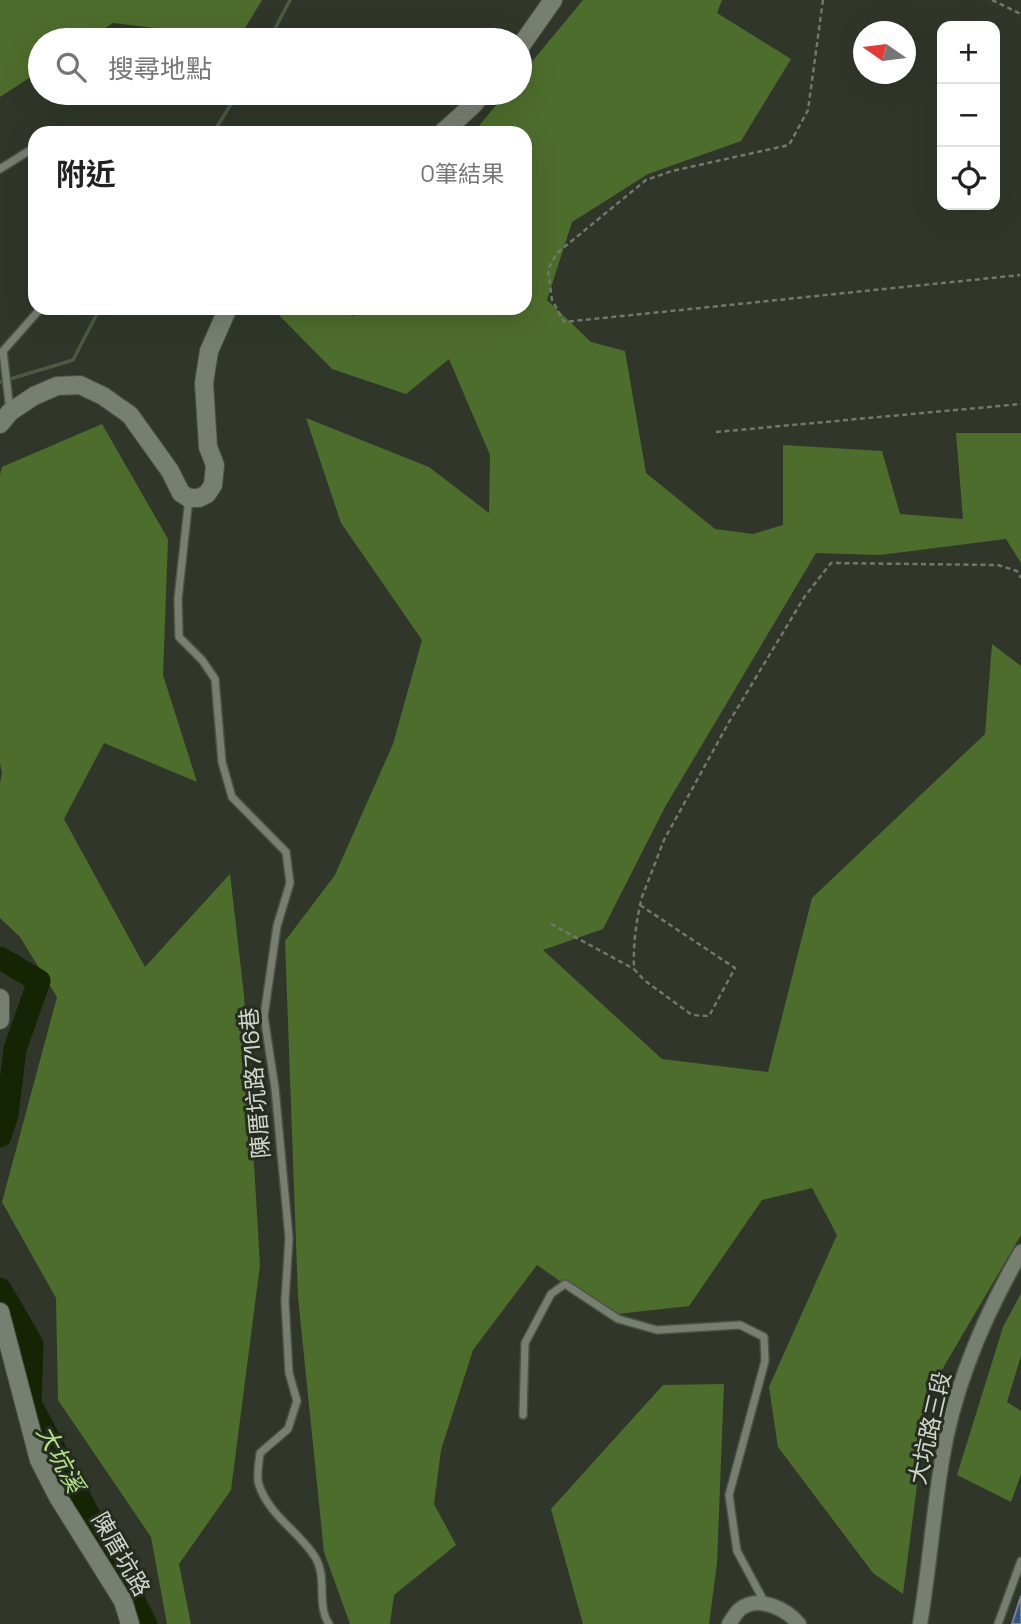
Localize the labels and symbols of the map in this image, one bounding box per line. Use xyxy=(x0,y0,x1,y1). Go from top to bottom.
north arrow xyxy=(853,21,916,84)
street label: 陳厝坑路716巷 xyxy=(233,1006,277,1160)
street label: 大坑路三段 xyxy=(902,1369,958,1487)
water label: 大坑溪 xyxy=(30,1420,92,1500)
street label: 陳厝坑路 xyxy=(85,1507,157,1601)

